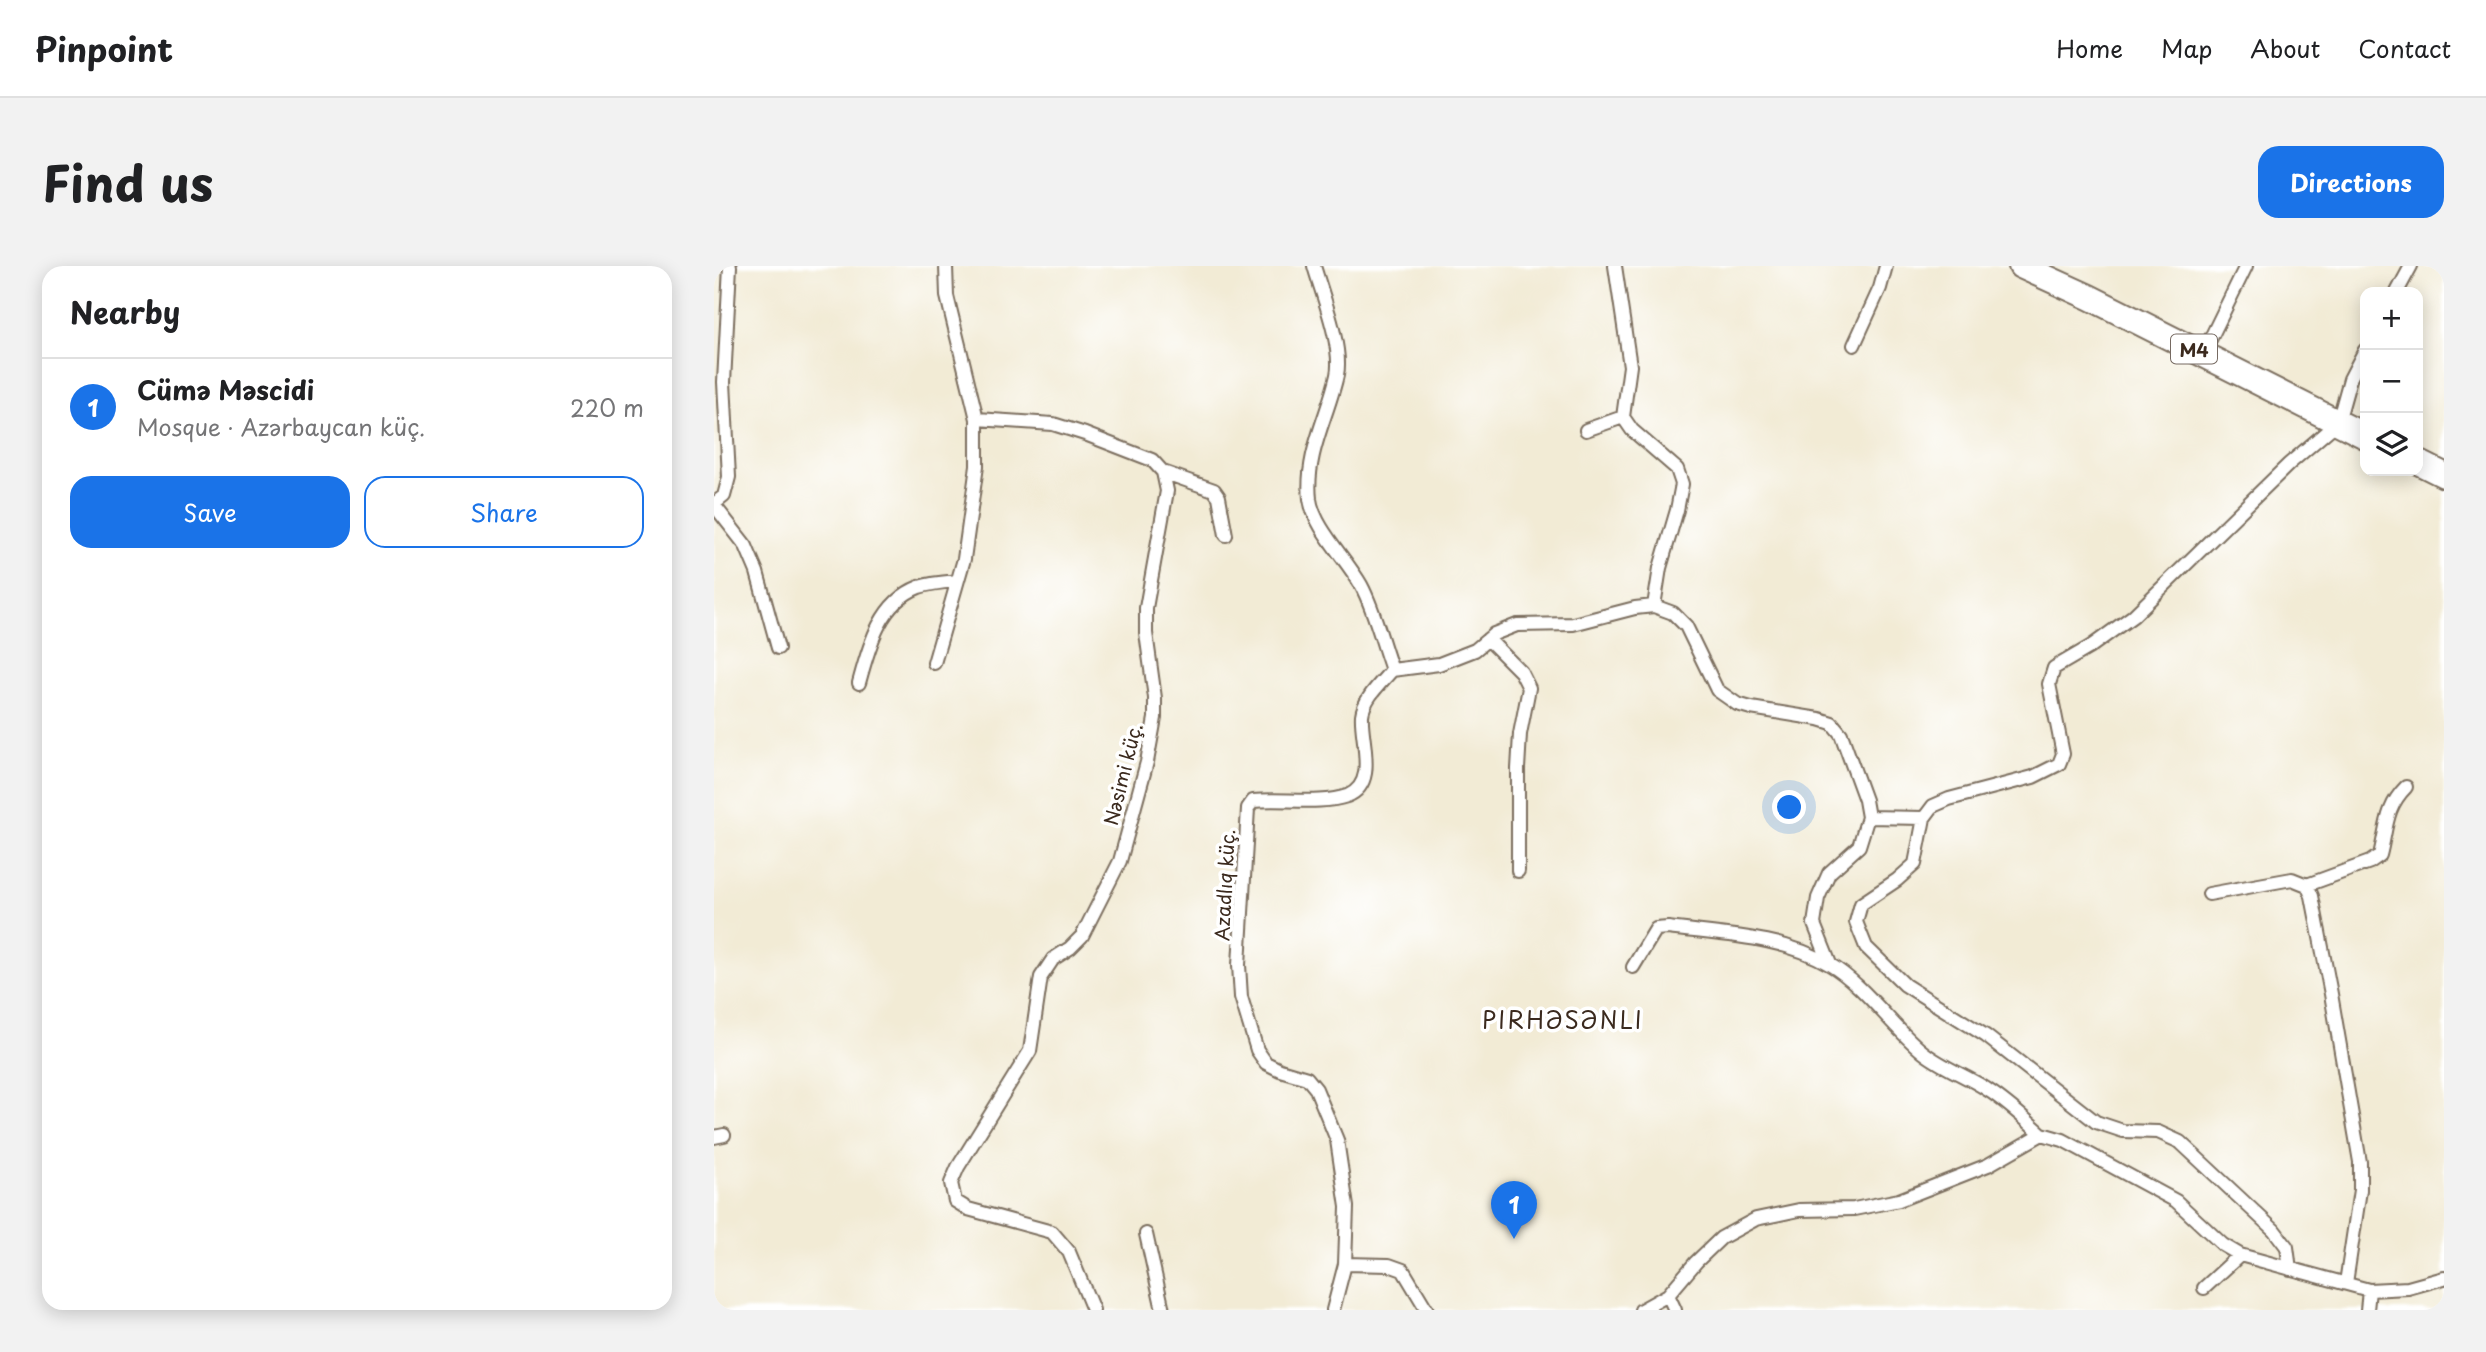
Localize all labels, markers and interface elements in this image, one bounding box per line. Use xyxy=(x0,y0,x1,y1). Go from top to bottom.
text: Pinpoint xyxy=(35,23,173,73)
text: Home xyxy=(2056,30,2123,66)
text: Map xyxy=(2161,30,2212,66)
text: About xyxy=(2250,30,2320,66)
text: Contact xyxy=(2358,30,2451,66)
text: Find us xyxy=(42,145,213,219)
button: Directions xyxy=(2258,146,2444,218)
map controls xyxy=(2360,287,2423,476)
button: + xyxy=(2360,287,2423,350)
text: Nearby xyxy=(70,289,180,334)
road number: M4 xyxy=(2171,334,2217,364)
button: − xyxy=(2360,350,2423,413)
text: Cümə Məscidi xyxy=(137,370,314,409)
text: 1 xyxy=(88,390,99,425)
text: 220 m xyxy=(570,390,644,425)
text: Mosque · Azərbaycan küç. xyxy=(137,409,425,444)
button: layers xyxy=(2360,413,2423,476)
button: Save xyxy=(70,476,350,548)
button: Share xyxy=(364,476,644,548)
street label: Nəsimi küç. xyxy=(1096,720,1148,828)
your location xyxy=(1772,790,1806,824)
street label: Azadlıq küç. xyxy=(1207,828,1241,942)
district label: PIRHƏSƏNLI xyxy=(1482,1002,1644,1037)
pin: 1 xyxy=(1491,1181,1537,1239)

